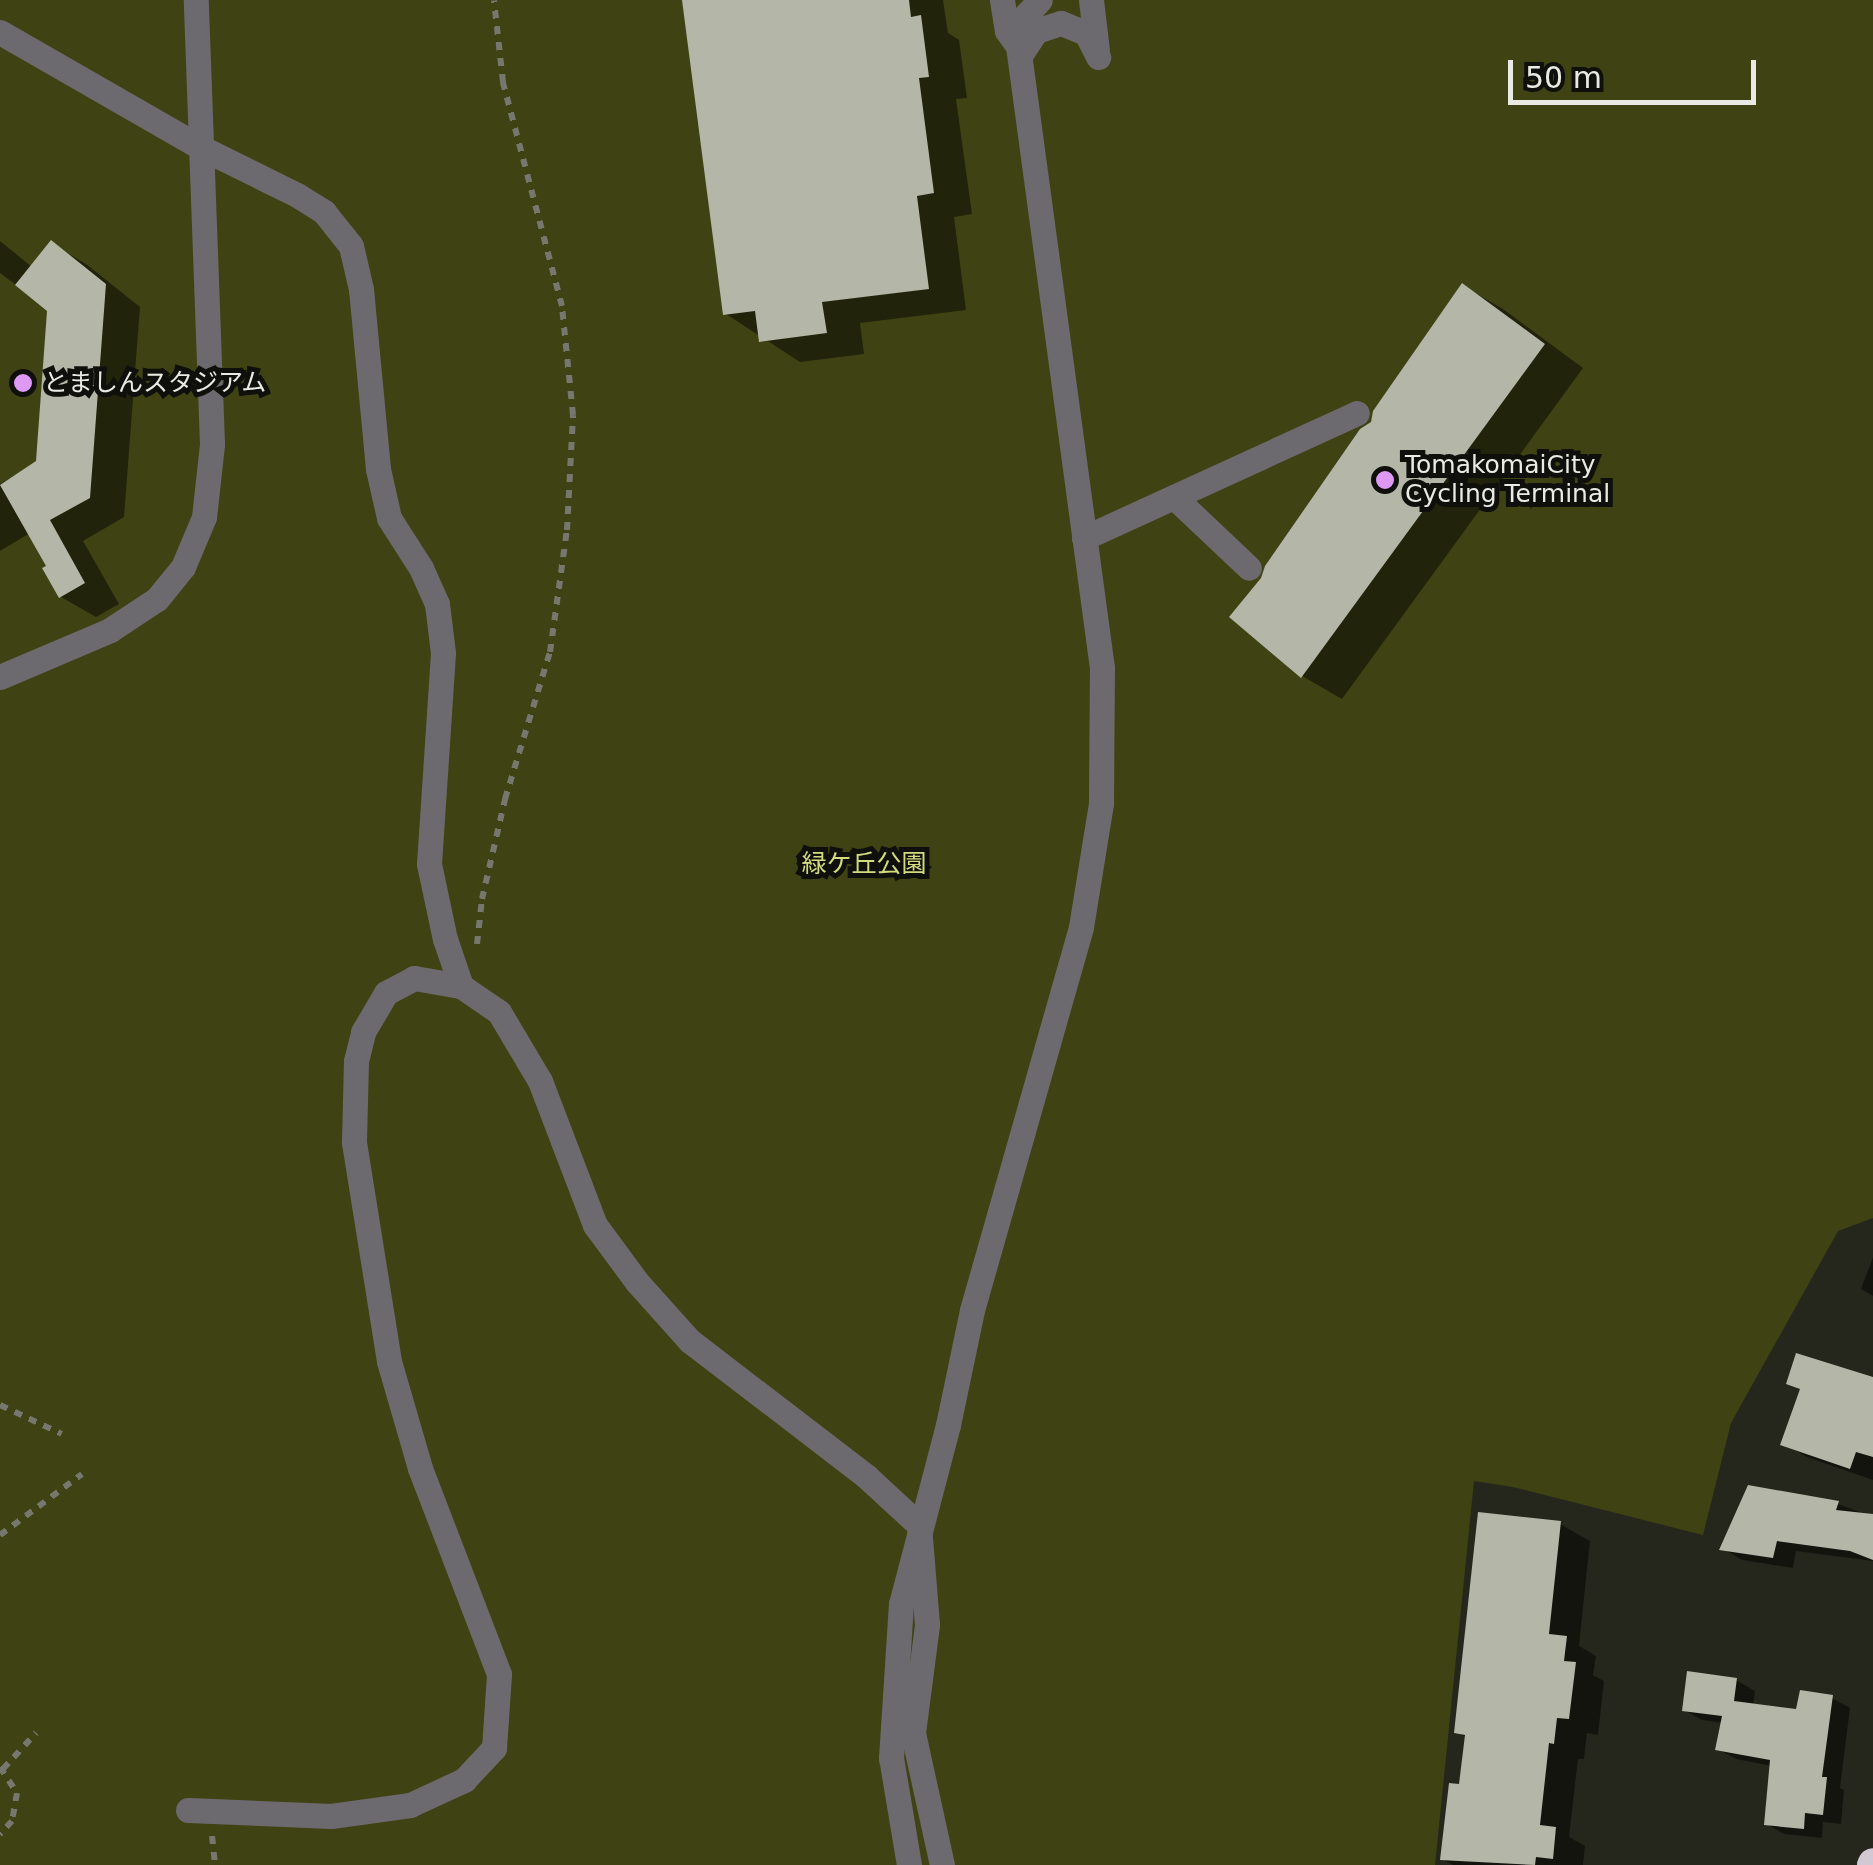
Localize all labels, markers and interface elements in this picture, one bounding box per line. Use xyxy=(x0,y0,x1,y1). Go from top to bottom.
scale bar xyxy=(1513,40,1760,102)
text: 50 m xyxy=(1525,60,1602,95)
place label: とましんスタジアム xyxy=(43,368,268,398)
marker: とましんスタジアム xyxy=(12,372,34,394)
place label: TomakomaiCity Cycling Terminal xyxy=(1405,451,1610,510)
marker: TomakomaiCity Cycling Terminal xyxy=(1374,469,1396,491)
park label: 緑ケ丘公園 xyxy=(802,849,926,879)

